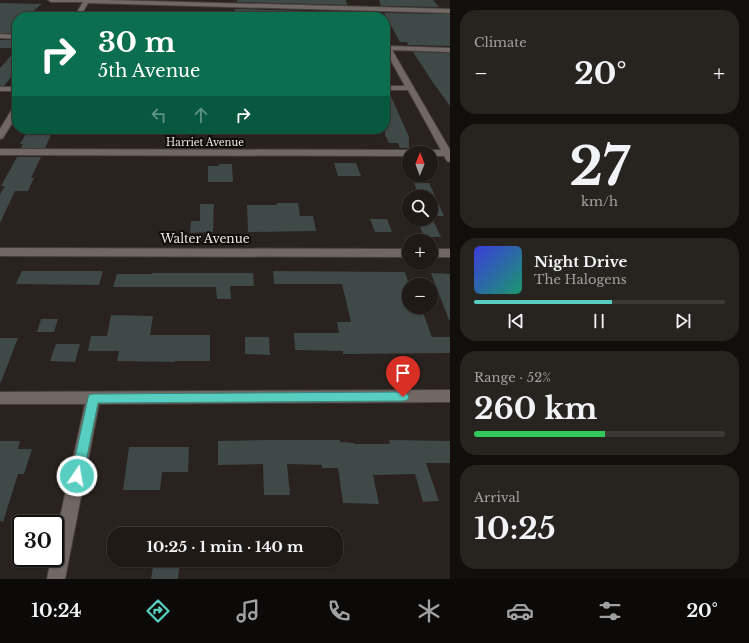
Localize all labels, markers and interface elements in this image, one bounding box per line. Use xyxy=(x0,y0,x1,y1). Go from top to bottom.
text: 30 m xyxy=(98,25,175,60)
icon: right xyxy=(32,28,84,80)
text: Climate xyxy=(474,34,527,51)
text: 20° xyxy=(574,55,627,92)
text: 5th Avenue xyxy=(98,60,200,82)
text: − xyxy=(474,60,488,87)
text: + xyxy=(713,60,725,87)
icon: left xyxy=(148,104,170,126)
icon: ahead xyxy=(190,104,212,126)
icon: right xyxy=(232,104,254,126)
text: 27 xyxy=(569,135,630,199)
street label: Harriet Avenue xyxy=(166,136,244,149)
north arrow xyxy=(402,146,438,182)
map controls xyxy=(402,146,438,314)
button: search xyxy=(402,190,438,226)
text: km/h xyxy=(581,193,618,210)
street label: Walter Avenue xyxy=(159,231,250,246)
button: + xyxy=(402,234,438,270)
text: Night Drive xyxy=(534,252,627,271)
text: The Halogens xyxy=(534,271,627,288)
button: − xyxy=(402,278,438,314)
icon: previous xyxy=(505,310,527,332)
icon: pause xyxy=(588,310,610,332)
icon: next xyxy=(672,310,694,332)
pin xyxy=(386,356,420,397)
icon: arrive xyxy=(392,362,414,384)
text: Range · 52% xyxy=(474,369,551,386)
text: 260 km xyxy=(474,390,597,427)
position arrow xyxy=(56,455,98,497)
text: Arrival xyxy=(474,489,520,506)
text: 10:25 xyxy=(474,510,556,547)
speed limit sign: 30 xyxy=(12,515,64,567)
text: 10:25 · 1 min · 140 m xyxy=(146,537,304,556)
icon: directions xyxy=(144,597,172,625)
icon: music xyxy=(234,597,262,625)
icon: phone xyxy=(325,597,353,625)
icon: climate xyxy=(415,597,443,625)
icon: car xyxy=(506,597,534,625)
icon: filters xyxy=(596,597,624,625)
text: 10:24 xyxy=(31,600,81,622)
text: 20° xyxy=(686,600,718,622)

